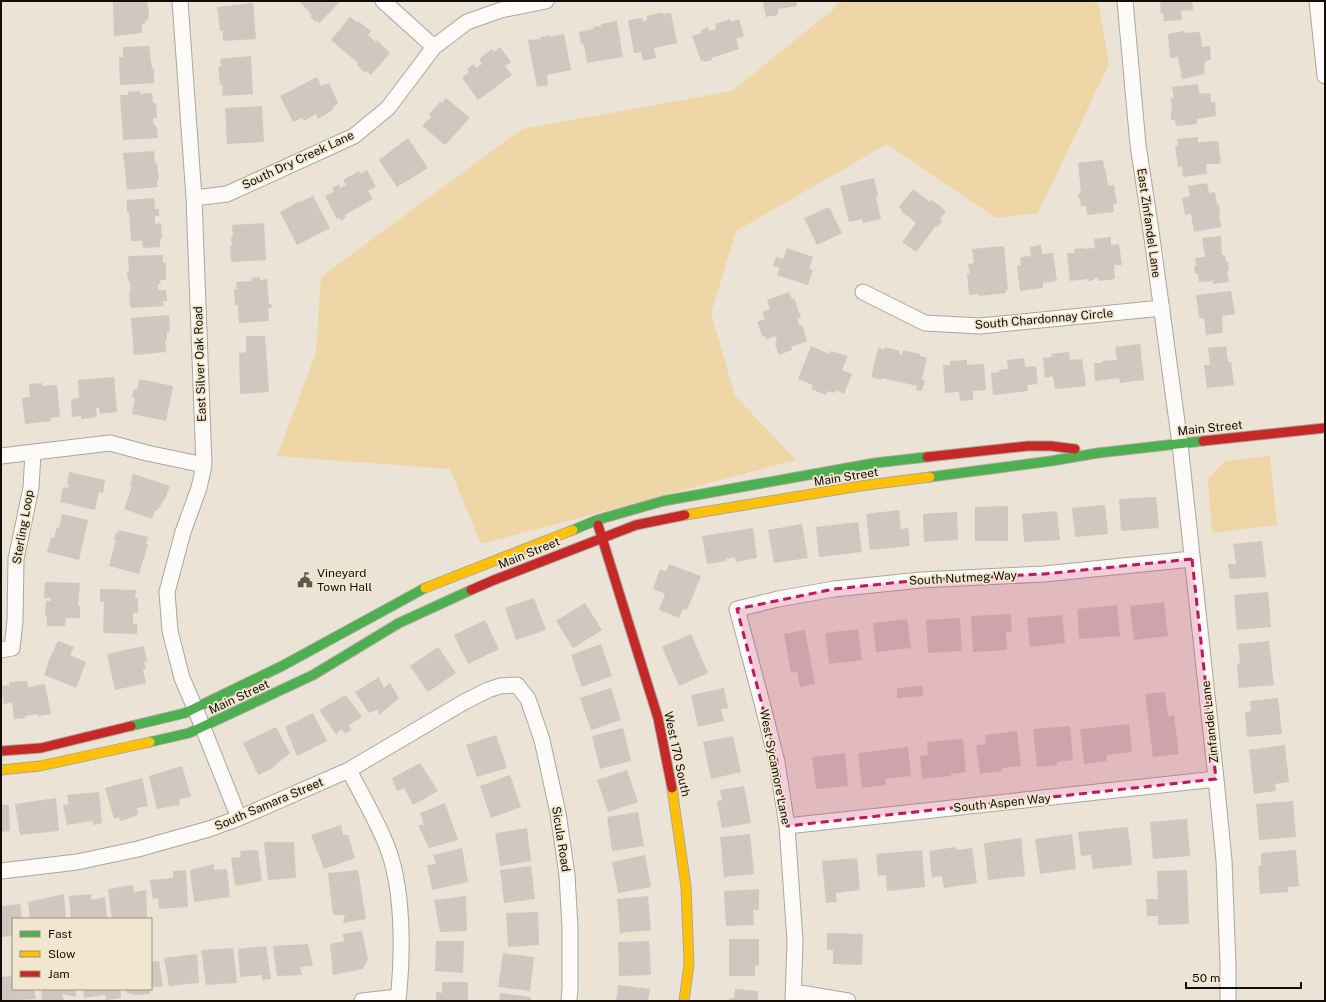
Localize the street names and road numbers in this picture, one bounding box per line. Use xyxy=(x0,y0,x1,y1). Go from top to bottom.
street label: South Dry Creek Lane xyxy=(240,128,356,192)
street label: East Zinfandel Lane xyxy=(1134,167,1164,279)
street label: East Silver Oak Road xyxy=(191,306,209,422)
street label: South Chardonnay Circle xyxy=(974,306,1114,332)
street label: Main Street xyxy=(1177,418,1243,438)
street label: Main Street xyxy=(813,465,880,489)
street label: Sterling Loop xyxy=(10,489,36,565)
street label: Main Street xyxy=(496,534,562,572)
street label: South Nutmeg Way xyxy=(909,568,1018,588)
street label: Main Street xyxy=(207,677,272,717)
street label: Zinfandel Lane xyxy=(1199,680,1221,764)
street label: West Sycamore Lane xyxy=(757,708,793,826)
street label: West 170 South xyxy=(661,710,693,798)
street label: South Samara Street xyxy=(212,775,326,833)
street label: South Aspen Way xyxy=(953,791,1052,815)
street label: Sicula Road xyxy=(549,805,573,873)

